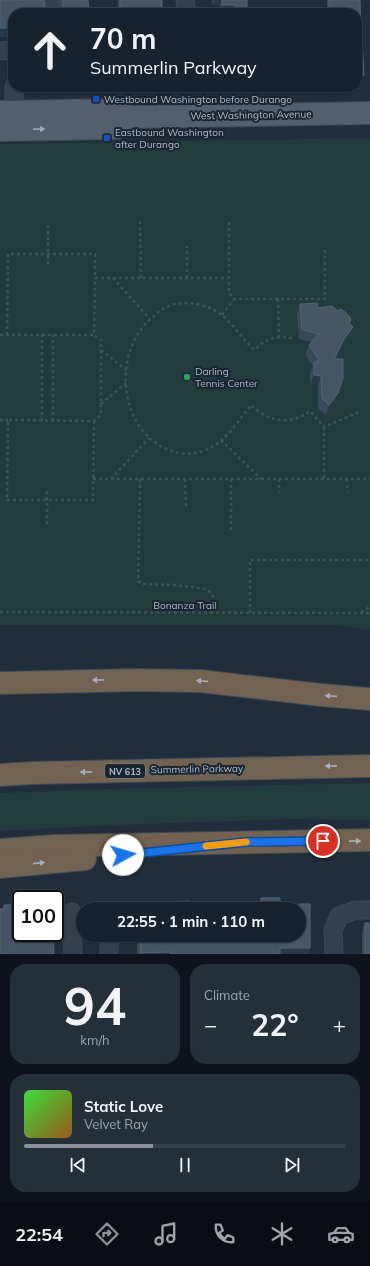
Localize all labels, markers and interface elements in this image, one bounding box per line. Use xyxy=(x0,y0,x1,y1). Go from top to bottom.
text: 70 m xyxy=(90,21,156,56)
icon: ahead xyxy=(24,24,76,76)
text: Summerlin Parkway xyxy=(90,56,257,79)
place label: Westbound Washington before Durango xyxy=(104,93,292,106)
marker: Westbound Washington before Durango xyxy=(91,94,101,104)
street label: West Washington Avenue xyxy=(190,107,312,123)
one-way arrow xyxy=(33,126,46,132)
place label: Eastbound Washington after Durango xyxy=(115,126,224,151)
marker: Eastbound Washington after Durango xyxy=(102,133,112,143)
place label: Darling Tennis Center xyxy=(195,365,258,390)
marker: Darling Tennis Center xyxy=(182,372,192,382)
street label: Bonanza Trail xyxy=(153,599,217,612)
one-way arrow xyxy=(92,677,104,684)
one-way arrow xyxy=(196,678,208,685)
one-way arrow xyxy=(325,692,337,699)
street label: Summerlin Parkway xyxy=(151,762,244,776)
one-way arrow xyxy=(325,763,337,770)
road number: NV 613 xyxy=(105,764,145,778)
one-way arrow xyxy=(79,769,92,775)
pin xyxy=(306,824,340,858)
icon: arrive xyxy=(312,830,334,852)
position arrow xyxy=(102,834,144,876)
one-way arrow xyxy=(349,838,362,844)
one-way arrow xyxy=(33,860,45,867)
speed limit sign: 100 xyxy=(12,890,64,942)
text: 22:55 · 1 min · 110 m xyxy=(117,912,265,931)
text: 94 xyxy=(64,973,126,1038)
text: Climate xyxy=(204,987,250,1003)
text: 22° xyxy=(251,1006,299,1044)
text: − xyxy=(204,1011,217,1039)
text: + xyxy=(333,1011,346,1039)
text: km/h xyxy=(80,1032,110,1048)
text: Static Love xyxy=(84,1097,163,1116)
text: Velvet Ray xyxy=(84,1116,148,1132)
icon: previous xyxy=(67,1154,89,1176)
icon: pause xyxy=(174,1154,196,1176)
icon: next xyxy=(281,1154,303,1176)
icon: directions xyxy=(93,1220,121,1248)
icon: music xyxy=(152,1220,180,1248)
icon: phone xyxy=(210,1220,238,1248)
icon: climate xyxy=(268,1220,296,1248)
icon: car xyxy=(327,1220,355,1248)
text: 22:54 xyxy=(15,1223,63,1246)

